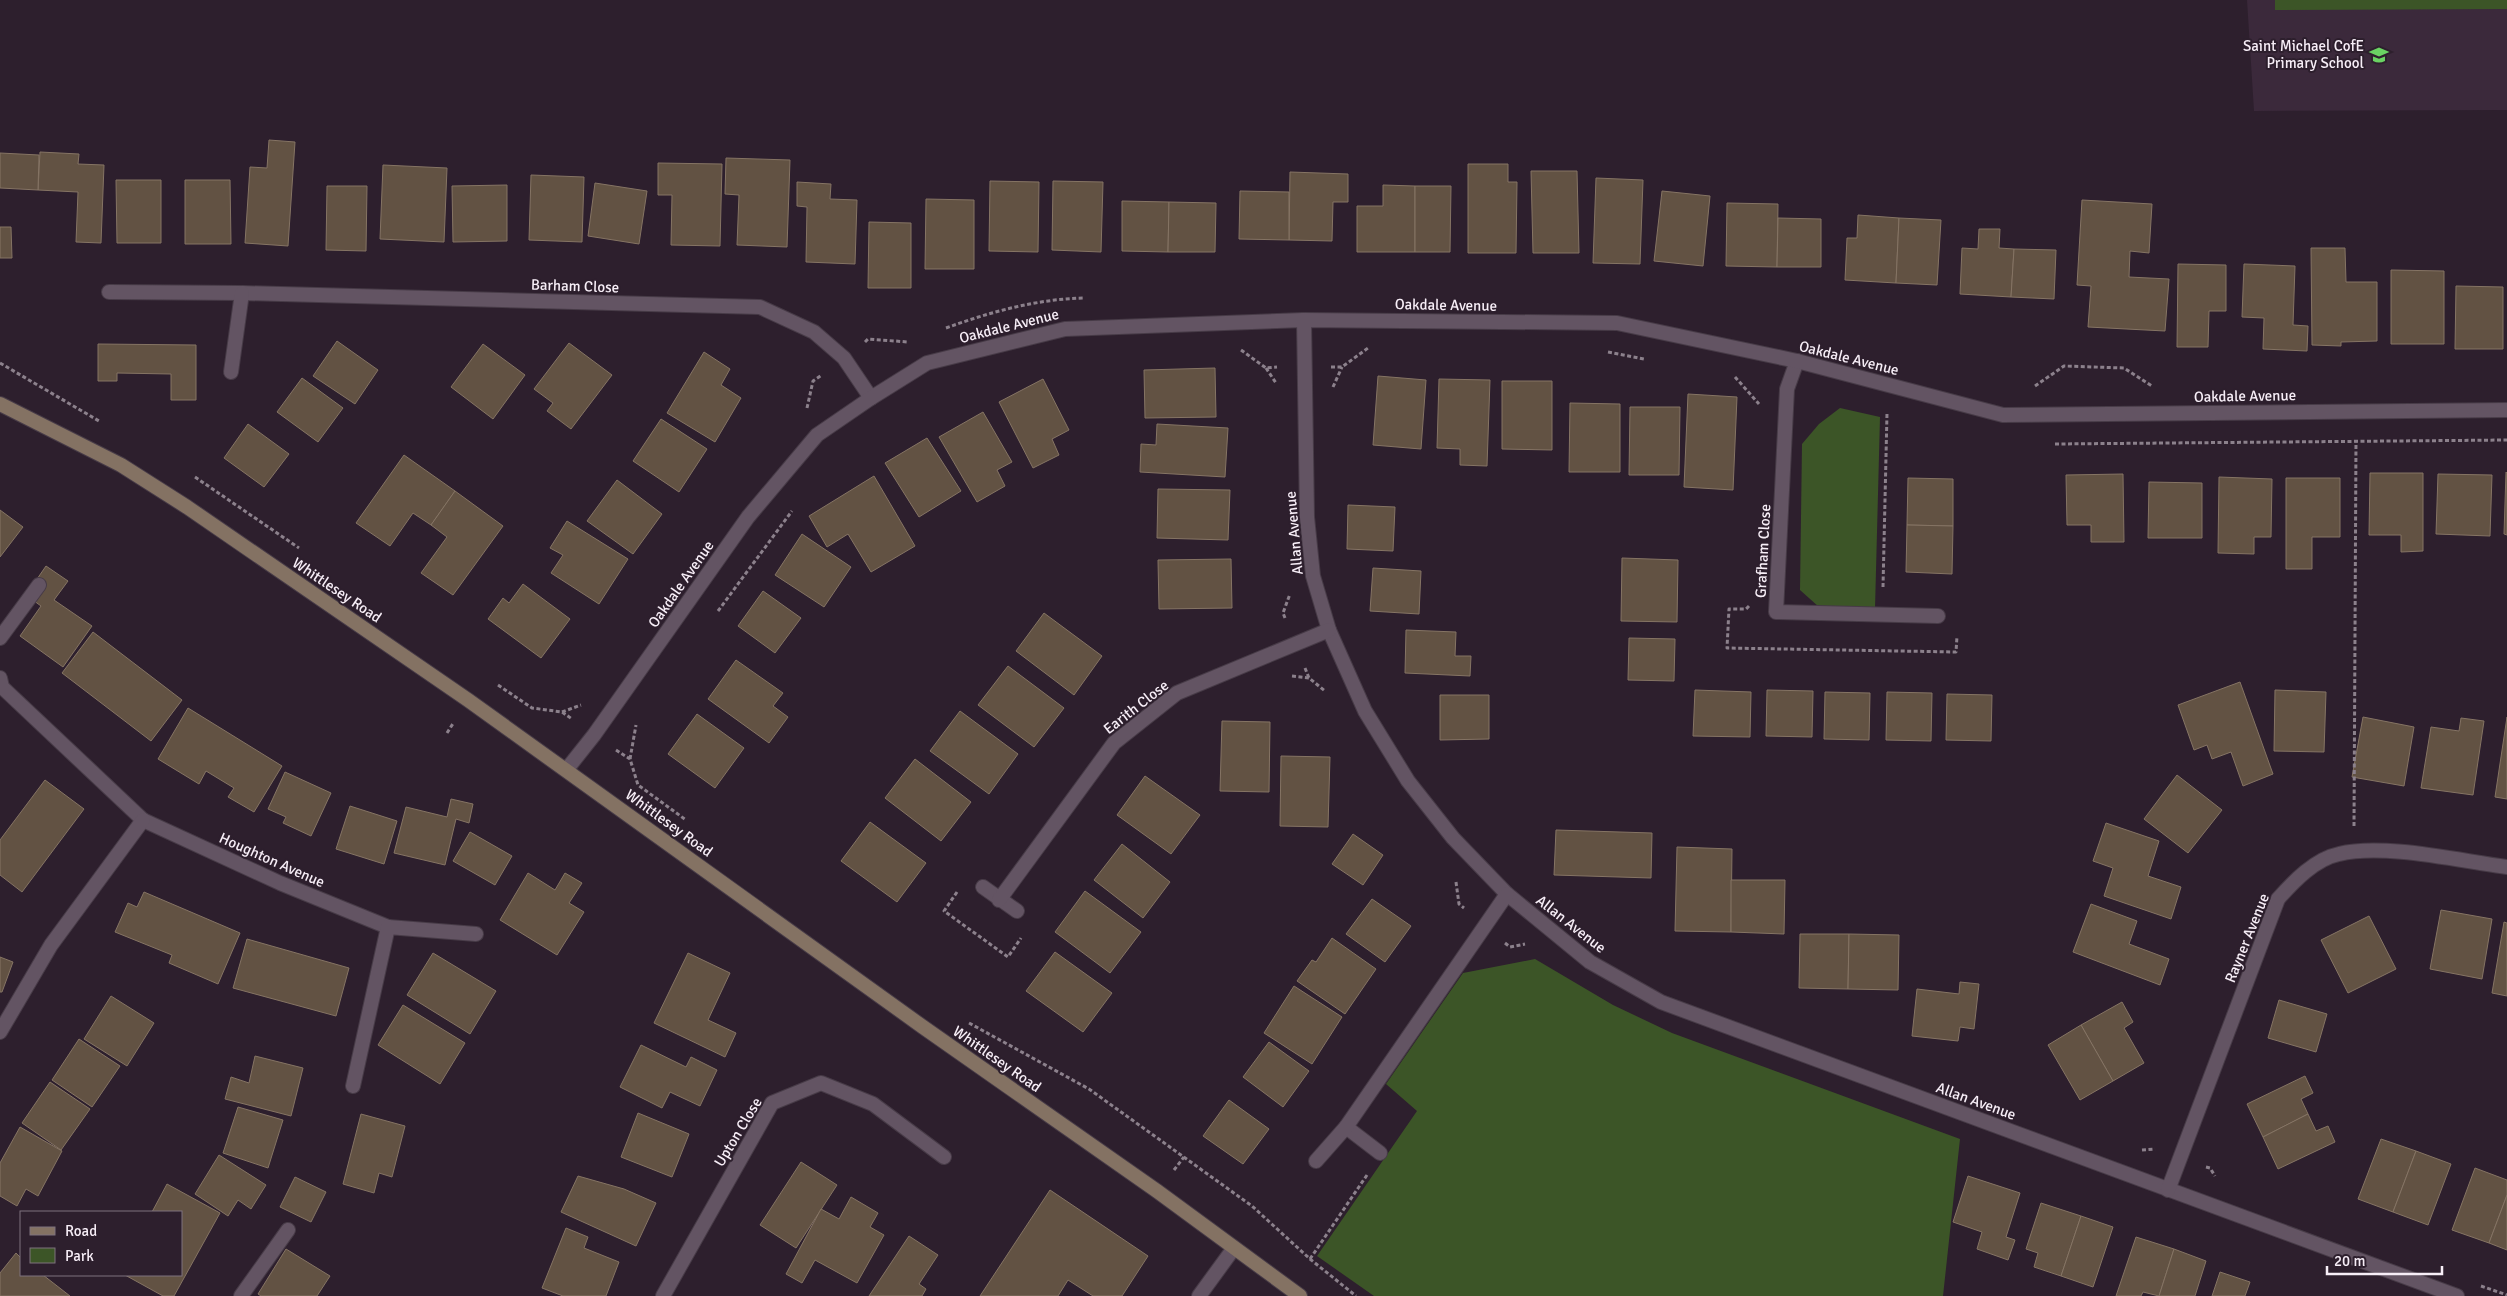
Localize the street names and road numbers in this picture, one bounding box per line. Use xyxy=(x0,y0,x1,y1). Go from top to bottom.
street label: Barham Close xyxy=(531,275,619,297)
street label: Oakdale Avenue xyxy=(1395,295,1497,315)
street label: Oakdale Avenue xyxy=(957,305,1061,347)
street label: Oakdale Avenue xyxy=(1797,337,1901,379)
street label: Oakdale Avenue xyxy=(2194,386,2296,406)
street label: Allan Avenue xyxy=(1281,491,1307,575)
street label: Grafham Close xyxy=(1752,504,1774,598)
street label: Oakdale Avenue xyxy=(644,537,718,631)
street label: Whittlesey Road xyxy=(289,554,385,626)
street label: Earith Close xyxy=(1100,676,1172,738)
street label: Whittlesey Road xyxy=(622,785,716,861)
street label: Houghton Avenue xyxy=(216,829,328,891)
street label: Allan Avenue xyxy=(1532,891,1610,957)
street label: Rayner Avenue xyxy=(2221,891,2273,985)
street label: Whittlesey Road xyxy=(949,1022,1045,1096)
street label: Allan Avenue xyxy=(1934,1078,2018,1124)
street label: Upton Close xyxy=(710,1094,766,1170)

